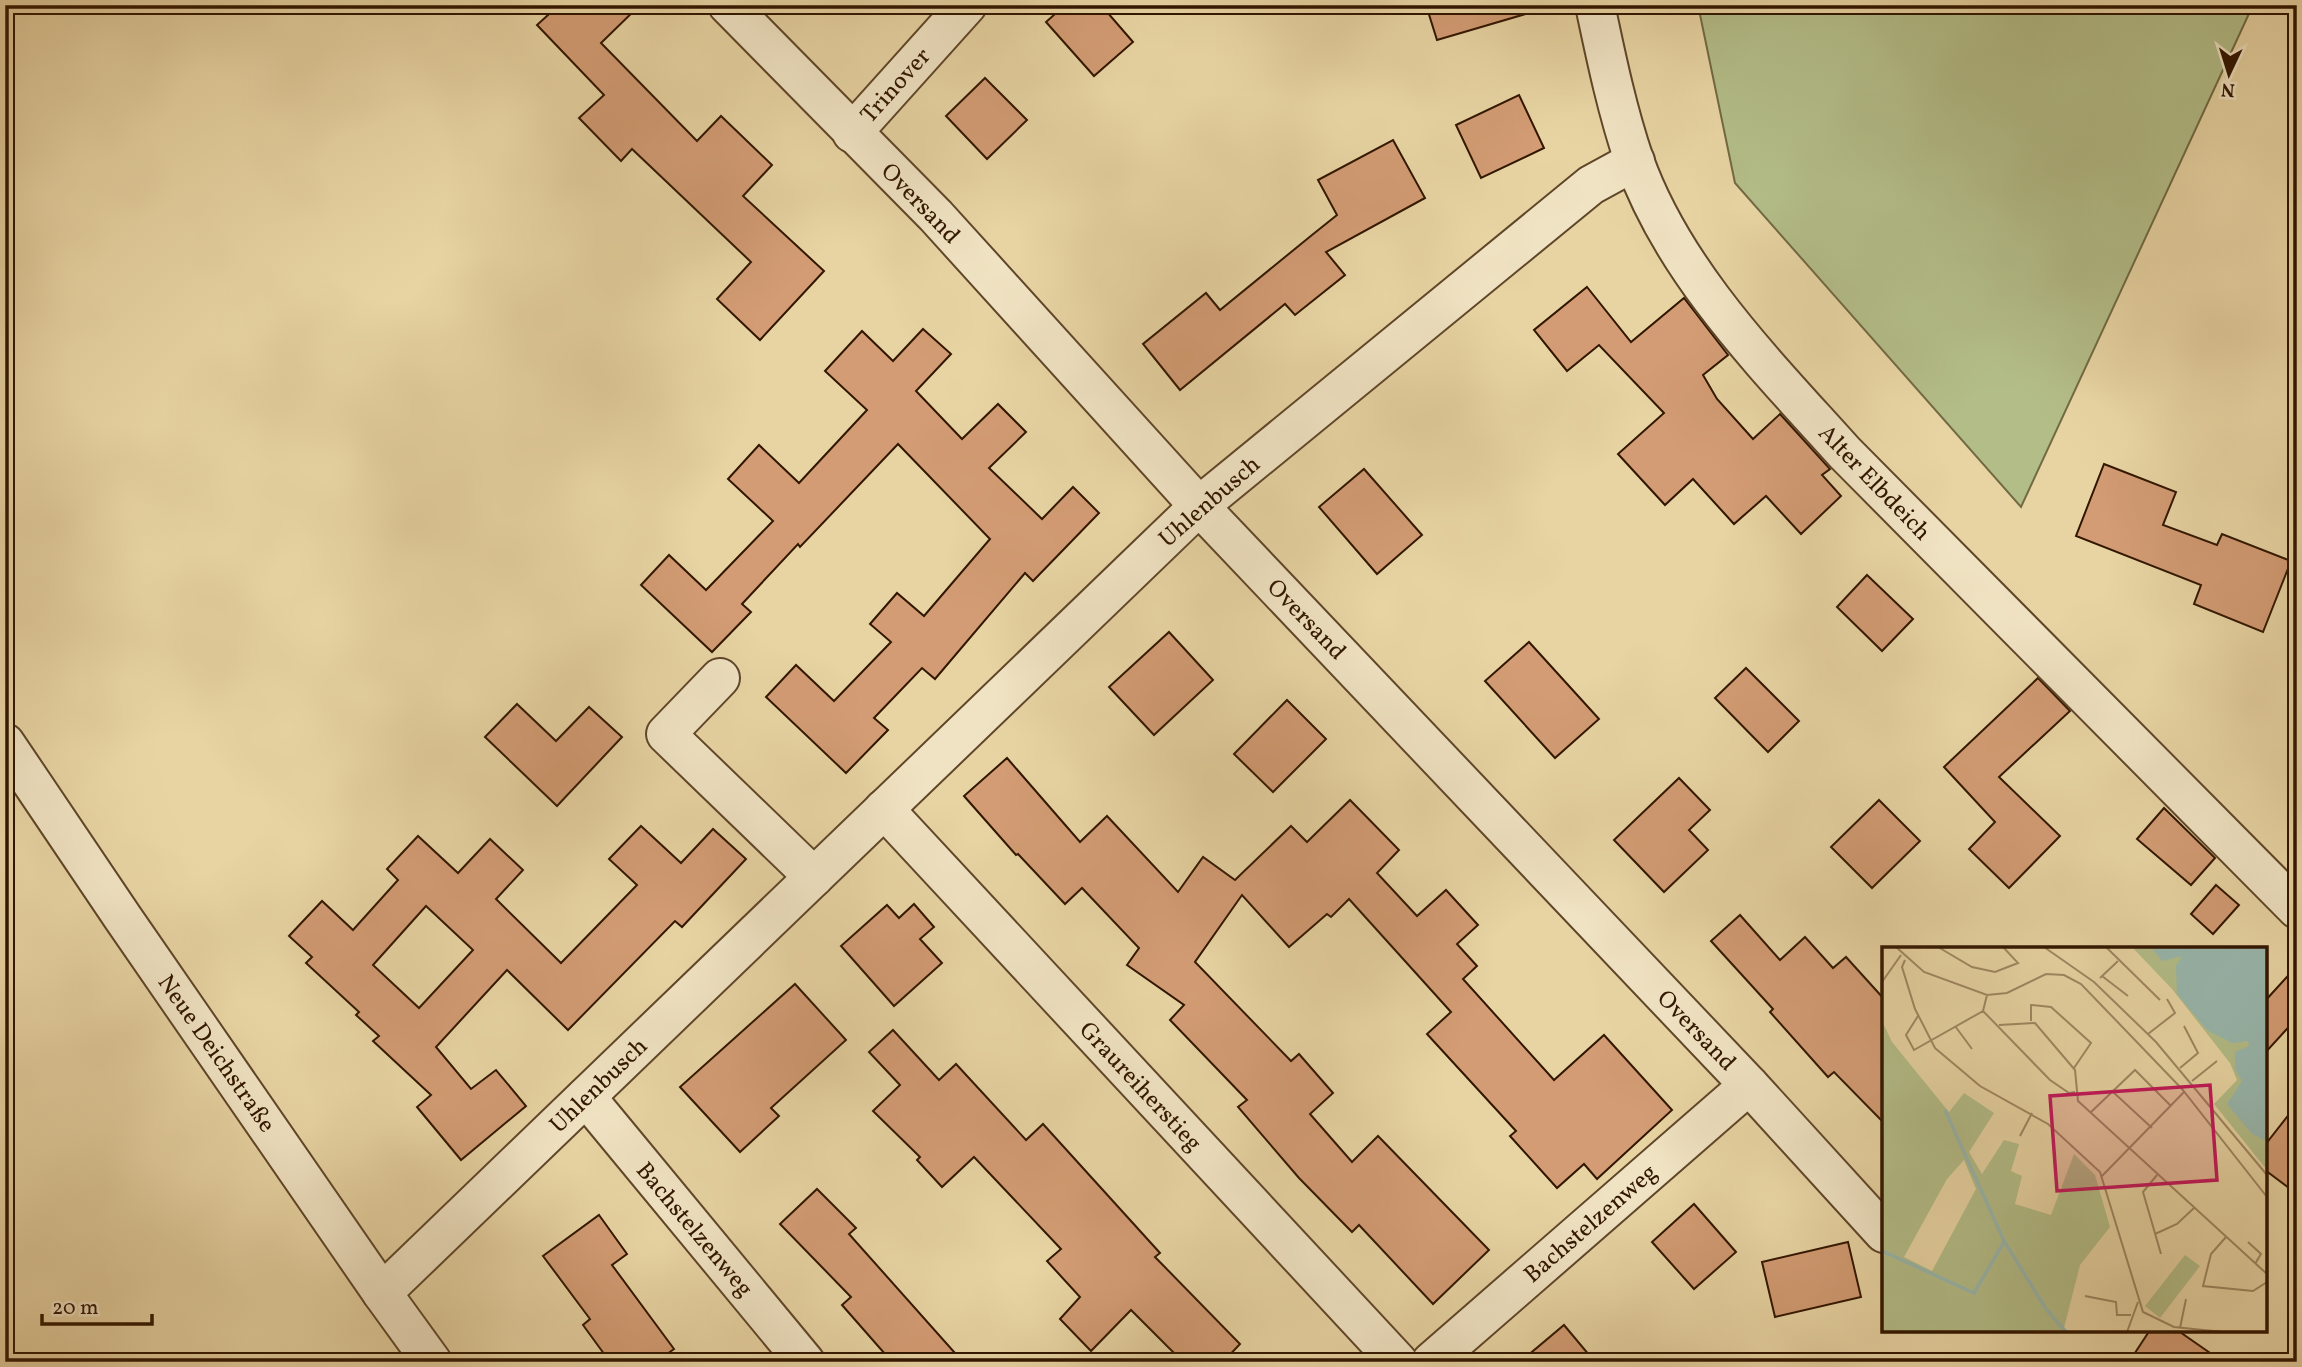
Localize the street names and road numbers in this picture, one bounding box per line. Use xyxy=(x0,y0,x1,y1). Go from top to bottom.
street label: Trinover xyxy=(853,41,940,132)
street label: Oversand xyxy=(872,156,967,253)
street label: Alter Elbdeich xyxy=(1809,418,1938,549)
street label: Uhlenbusch xyxy=(1152,449,1269,556)
street label: Oversand xyxy=(1258,572,1353,669)
street label: Neue Deichstraße xyxy=(148,968,283,1140)
street label: Oversand xyxy=(1648,983,1743,1080)
street label: Graureiherstieg xyxy=(1070,1015,1209,1160)
street label: Uhlenbusch xyxy=(543,1031,656,1142)
street label: Bachstelzenweg xyxy=(627,1155,760,1305)
street label: Bachstelzenweg xyxy=(1517,1157,1666,1292)

